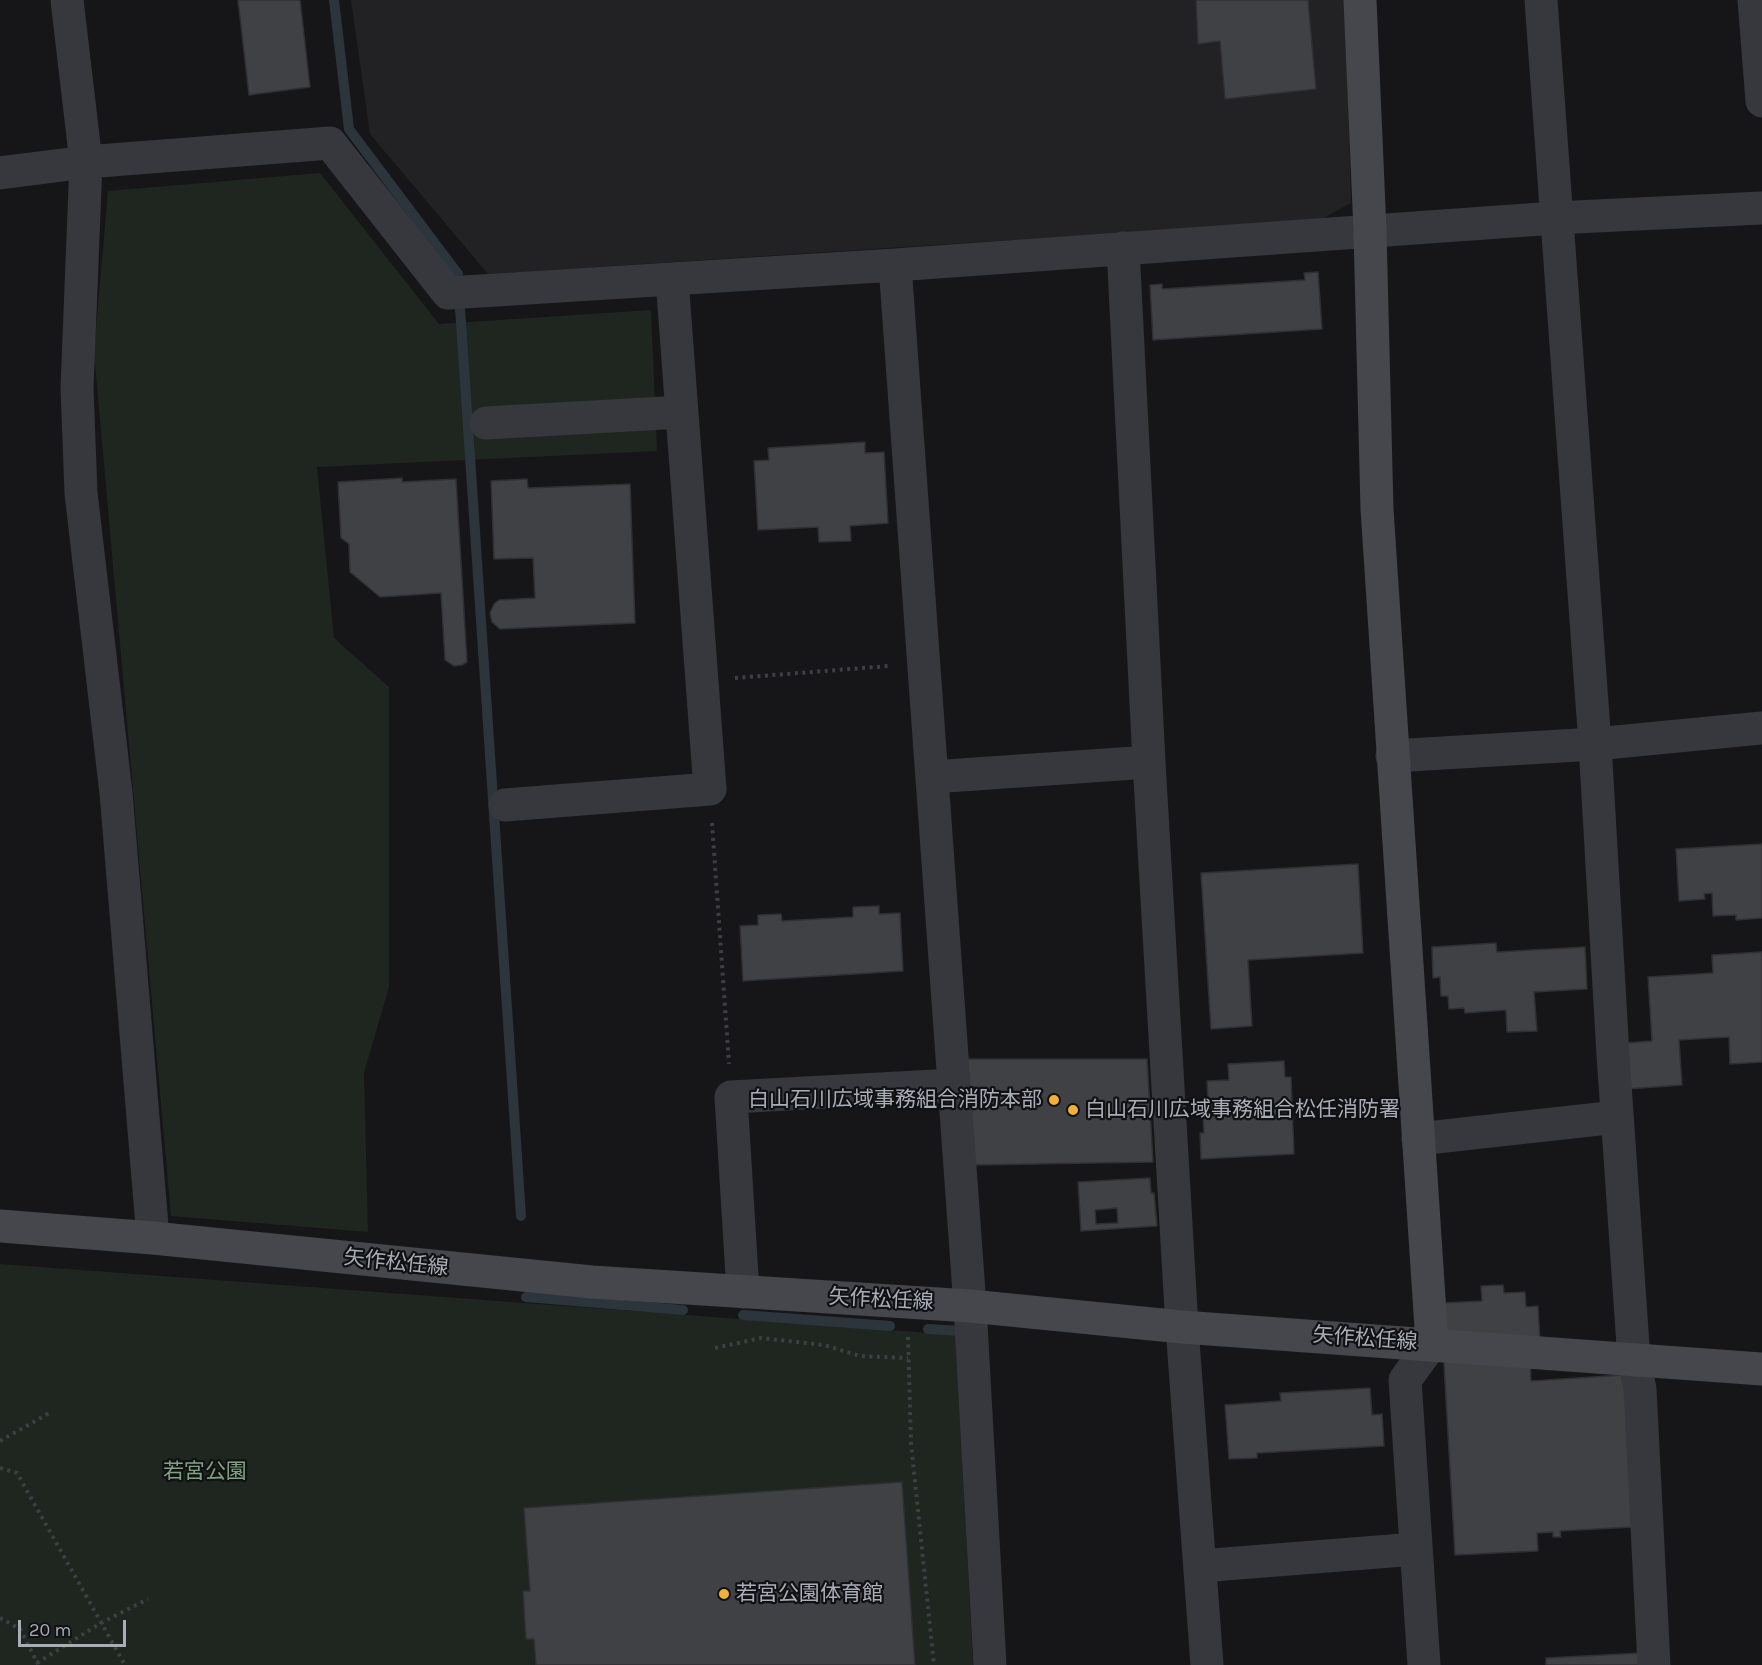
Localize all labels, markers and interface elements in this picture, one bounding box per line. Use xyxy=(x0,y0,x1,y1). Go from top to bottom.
place label: 白山石川広域事務組合消防本部 xyxy=(748,1087,1042,1113)
marker: 白山石川広域事務組合消防本部 xyxy=(1047,1093,1061,1107)
place label: 白山石川広域事務組合松任消防署 xyxy=(1085,1097,1400,1123)
marker: 白山石川広域事務組合松任消防署 xyxy=(1066,1103,1080,1117)
street label: 矢作松任線 xyxy=(342,1245,450,1281)
street label: 矢作松任線 xyxy=(828,1285,934,1315)
street label: 矢作松任線 xyxy=(1312,1323,1418,1355)
park label: 若宮公園 xyxy=(163,1459,247,1485)
place label: 若宮公園体育館 xyxy=(736,1581,883,1607)
marker: 若宮公園体育館 xyxy=(717,1587,731,1601)
scale bar xyxy=(21,1608,129,1646)
text: 20 m xyxy=(29,1619,71,1641)

